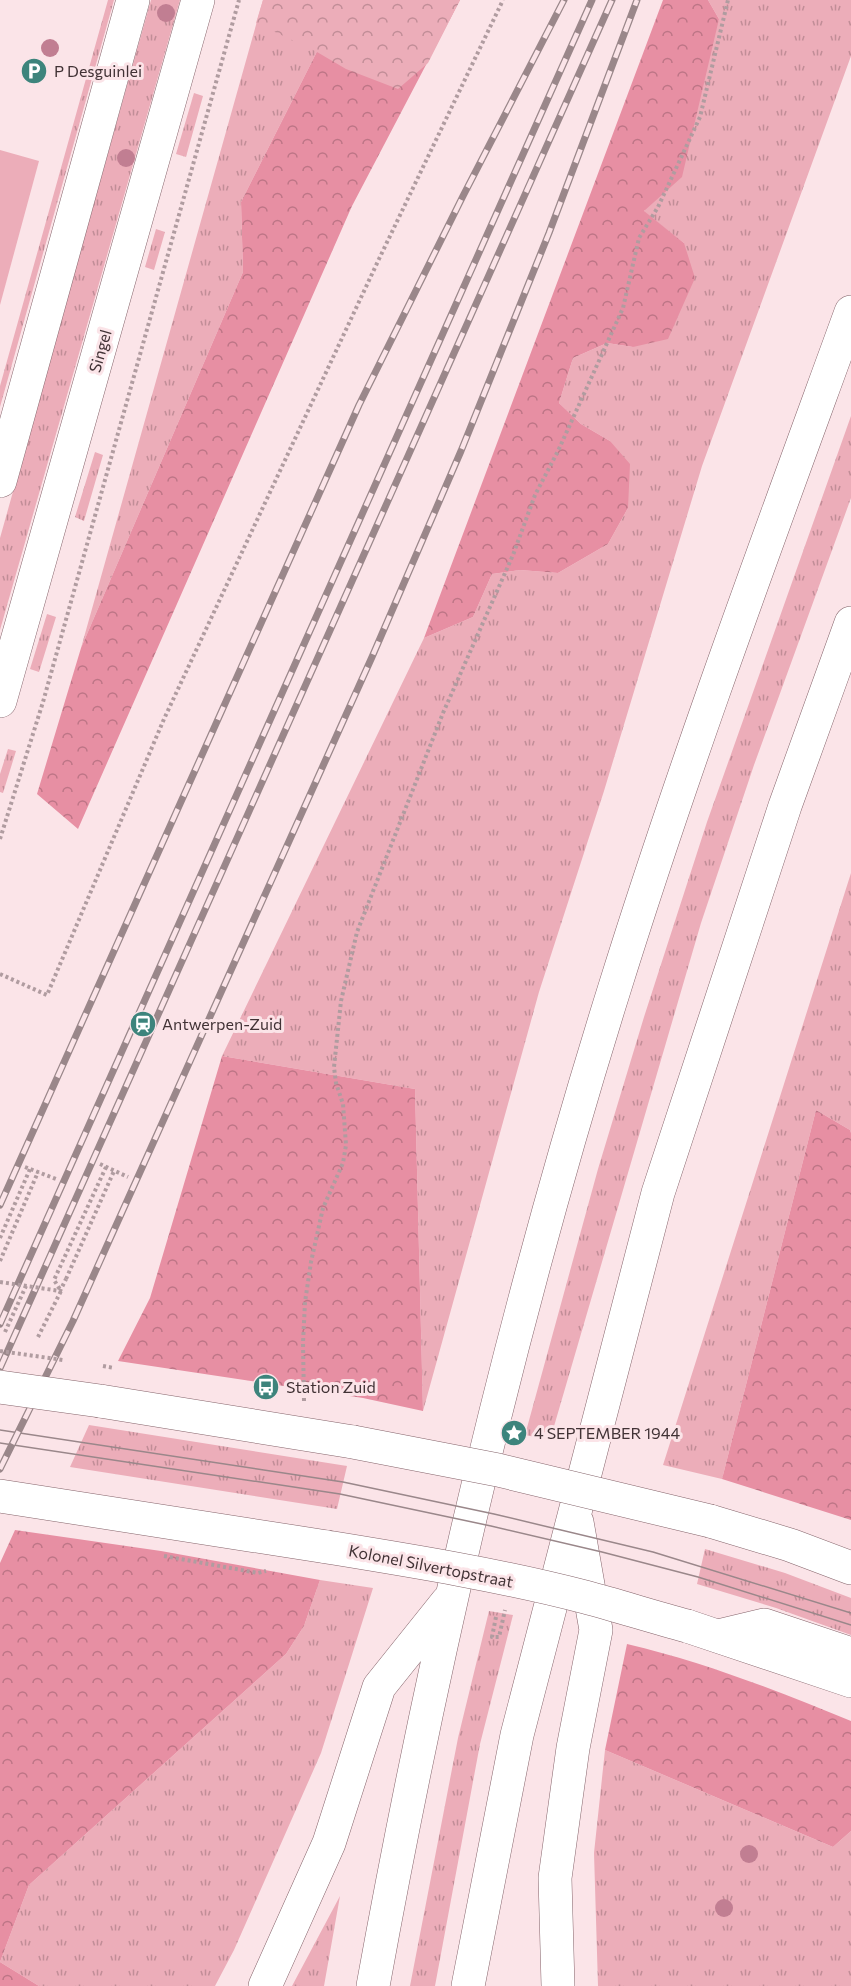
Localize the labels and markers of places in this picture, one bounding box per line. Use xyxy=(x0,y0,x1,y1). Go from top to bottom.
parking icon: P Desguinlei xyxy=(19,56,49,86)
place label: P Desguinlei xyxy=(54,61,142,80)
station icon: Antwerpen-Zuid xyxy=(128,1009,158,1039)
place label: Antwerpen-Zuid xyxy=(162,1014,282,1033)
bus stop icon: Station Zuid xyxy=(251,1372,281,1402)
place label: Station Zuid xyxy=(286,1377,376,1396)
place icon: 4 SEPTEMBER 1944 xyxy=(499,1418,529,1448)
place label: 4 SEPTEMBER 1944 xyxy=(534,1423,680,1442)

